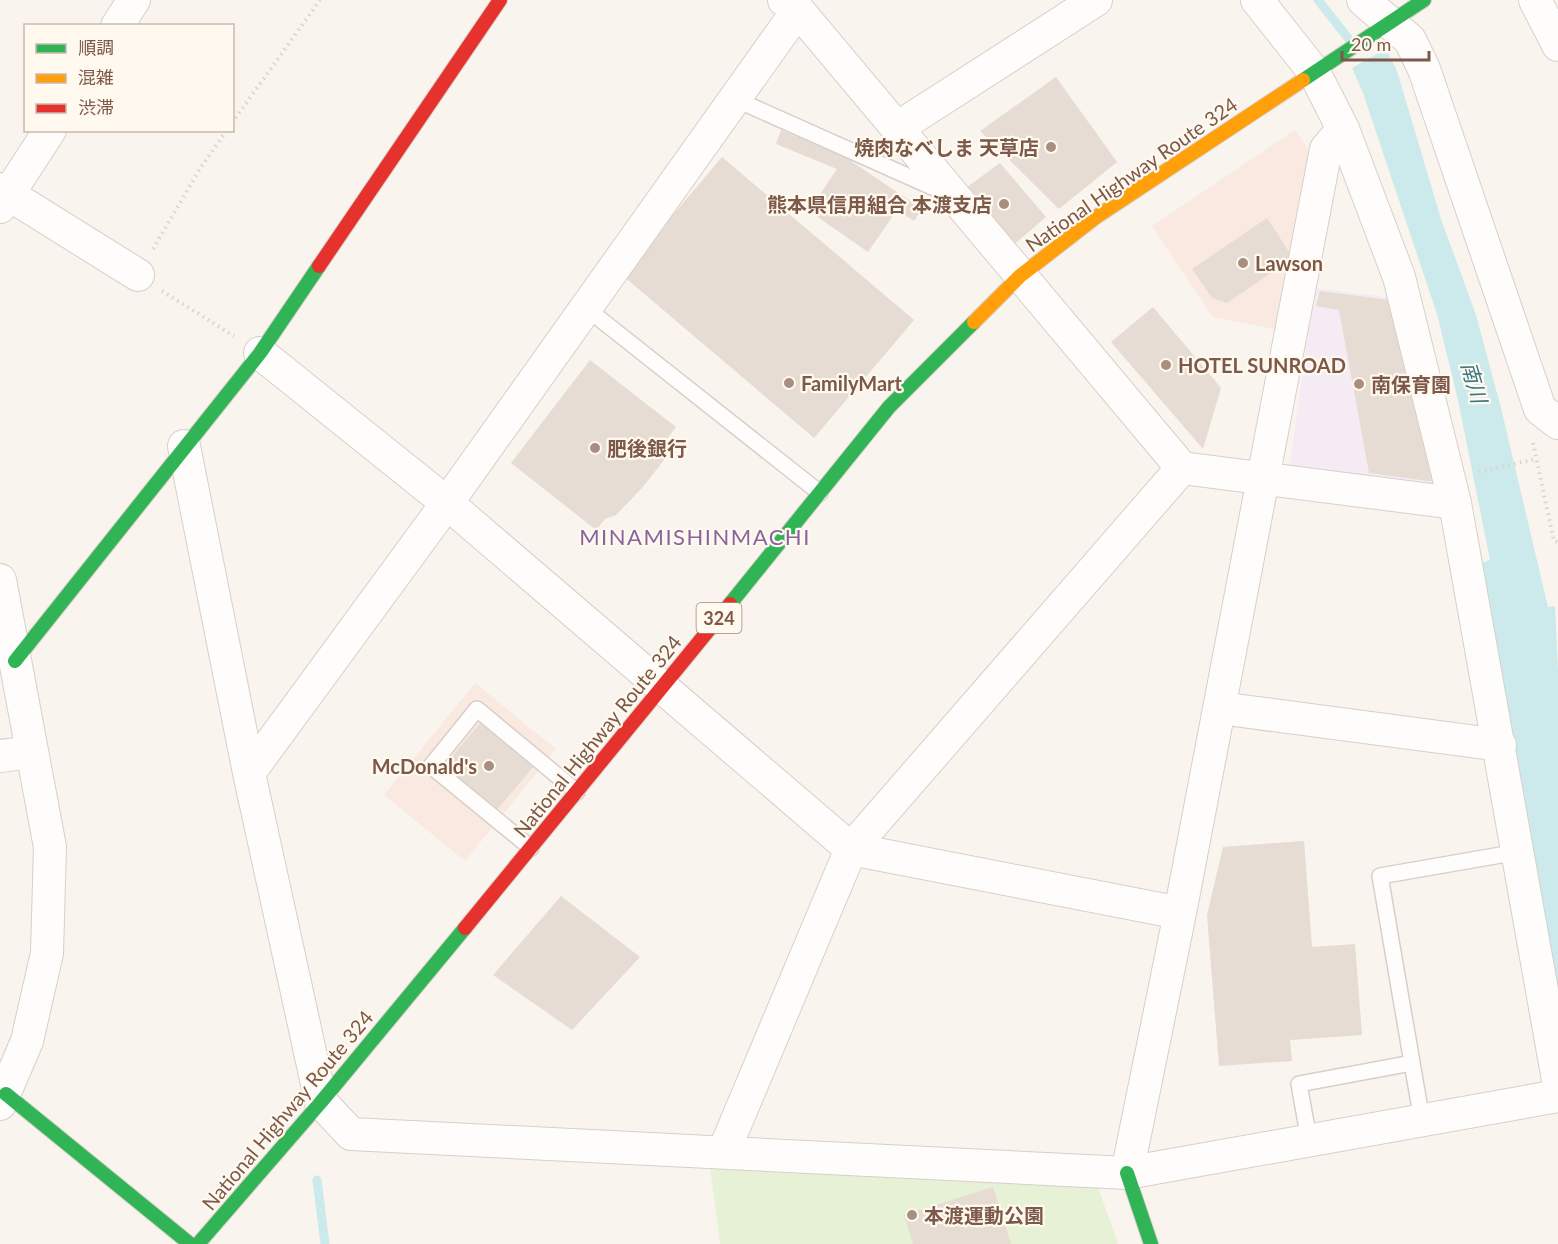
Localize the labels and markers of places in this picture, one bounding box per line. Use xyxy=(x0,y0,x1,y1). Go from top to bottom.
place label: 焼肉なべしま 天草店 xyxy=(854,135,1039,159)
marker: 焼肉なべしま 天草店 xyxy=(1044,140,1058,154)
place label: 熊本県信用組合 本渡支店 xyxy=(767,192,992,216)
marker: 熊本県信用組合 本渡支店 xyxy=(997,197,1011,211)
place label: Lawson xyxy=(1255,251,1323,275)
marker: Lawson xyxy=(1236,256,1250,270)
place label: HOTEL SUNROAD xyxy=(1178,353,1346,377)
marker: HOTEL SUNROAD xyxy=(1159,358,1173,372)
place label: FamilyMart xyxy=(801,371,903,395)
place label: 南保育園 xyxy=(1371,372,1451,396)
marker: FamilyMart xyxy=(782,376,796,390)
marker: 南保育園 xyxy=(1352,377,1366,391)
place label: 肥後銀行 xyxy=(607,436,687,460)
marker: 肥後銀行 xyxy=(588,441,602,455)
place label: McDonald's xyxy=(372,754,477,778)
marker: McDonald's xyxy=(482,759,496,773)
place label: 本渡運動公園 xyxy=(924,1203,1044,1227)
marker: 本渡運動公園 xyxy=(905,1208,919,1222)

